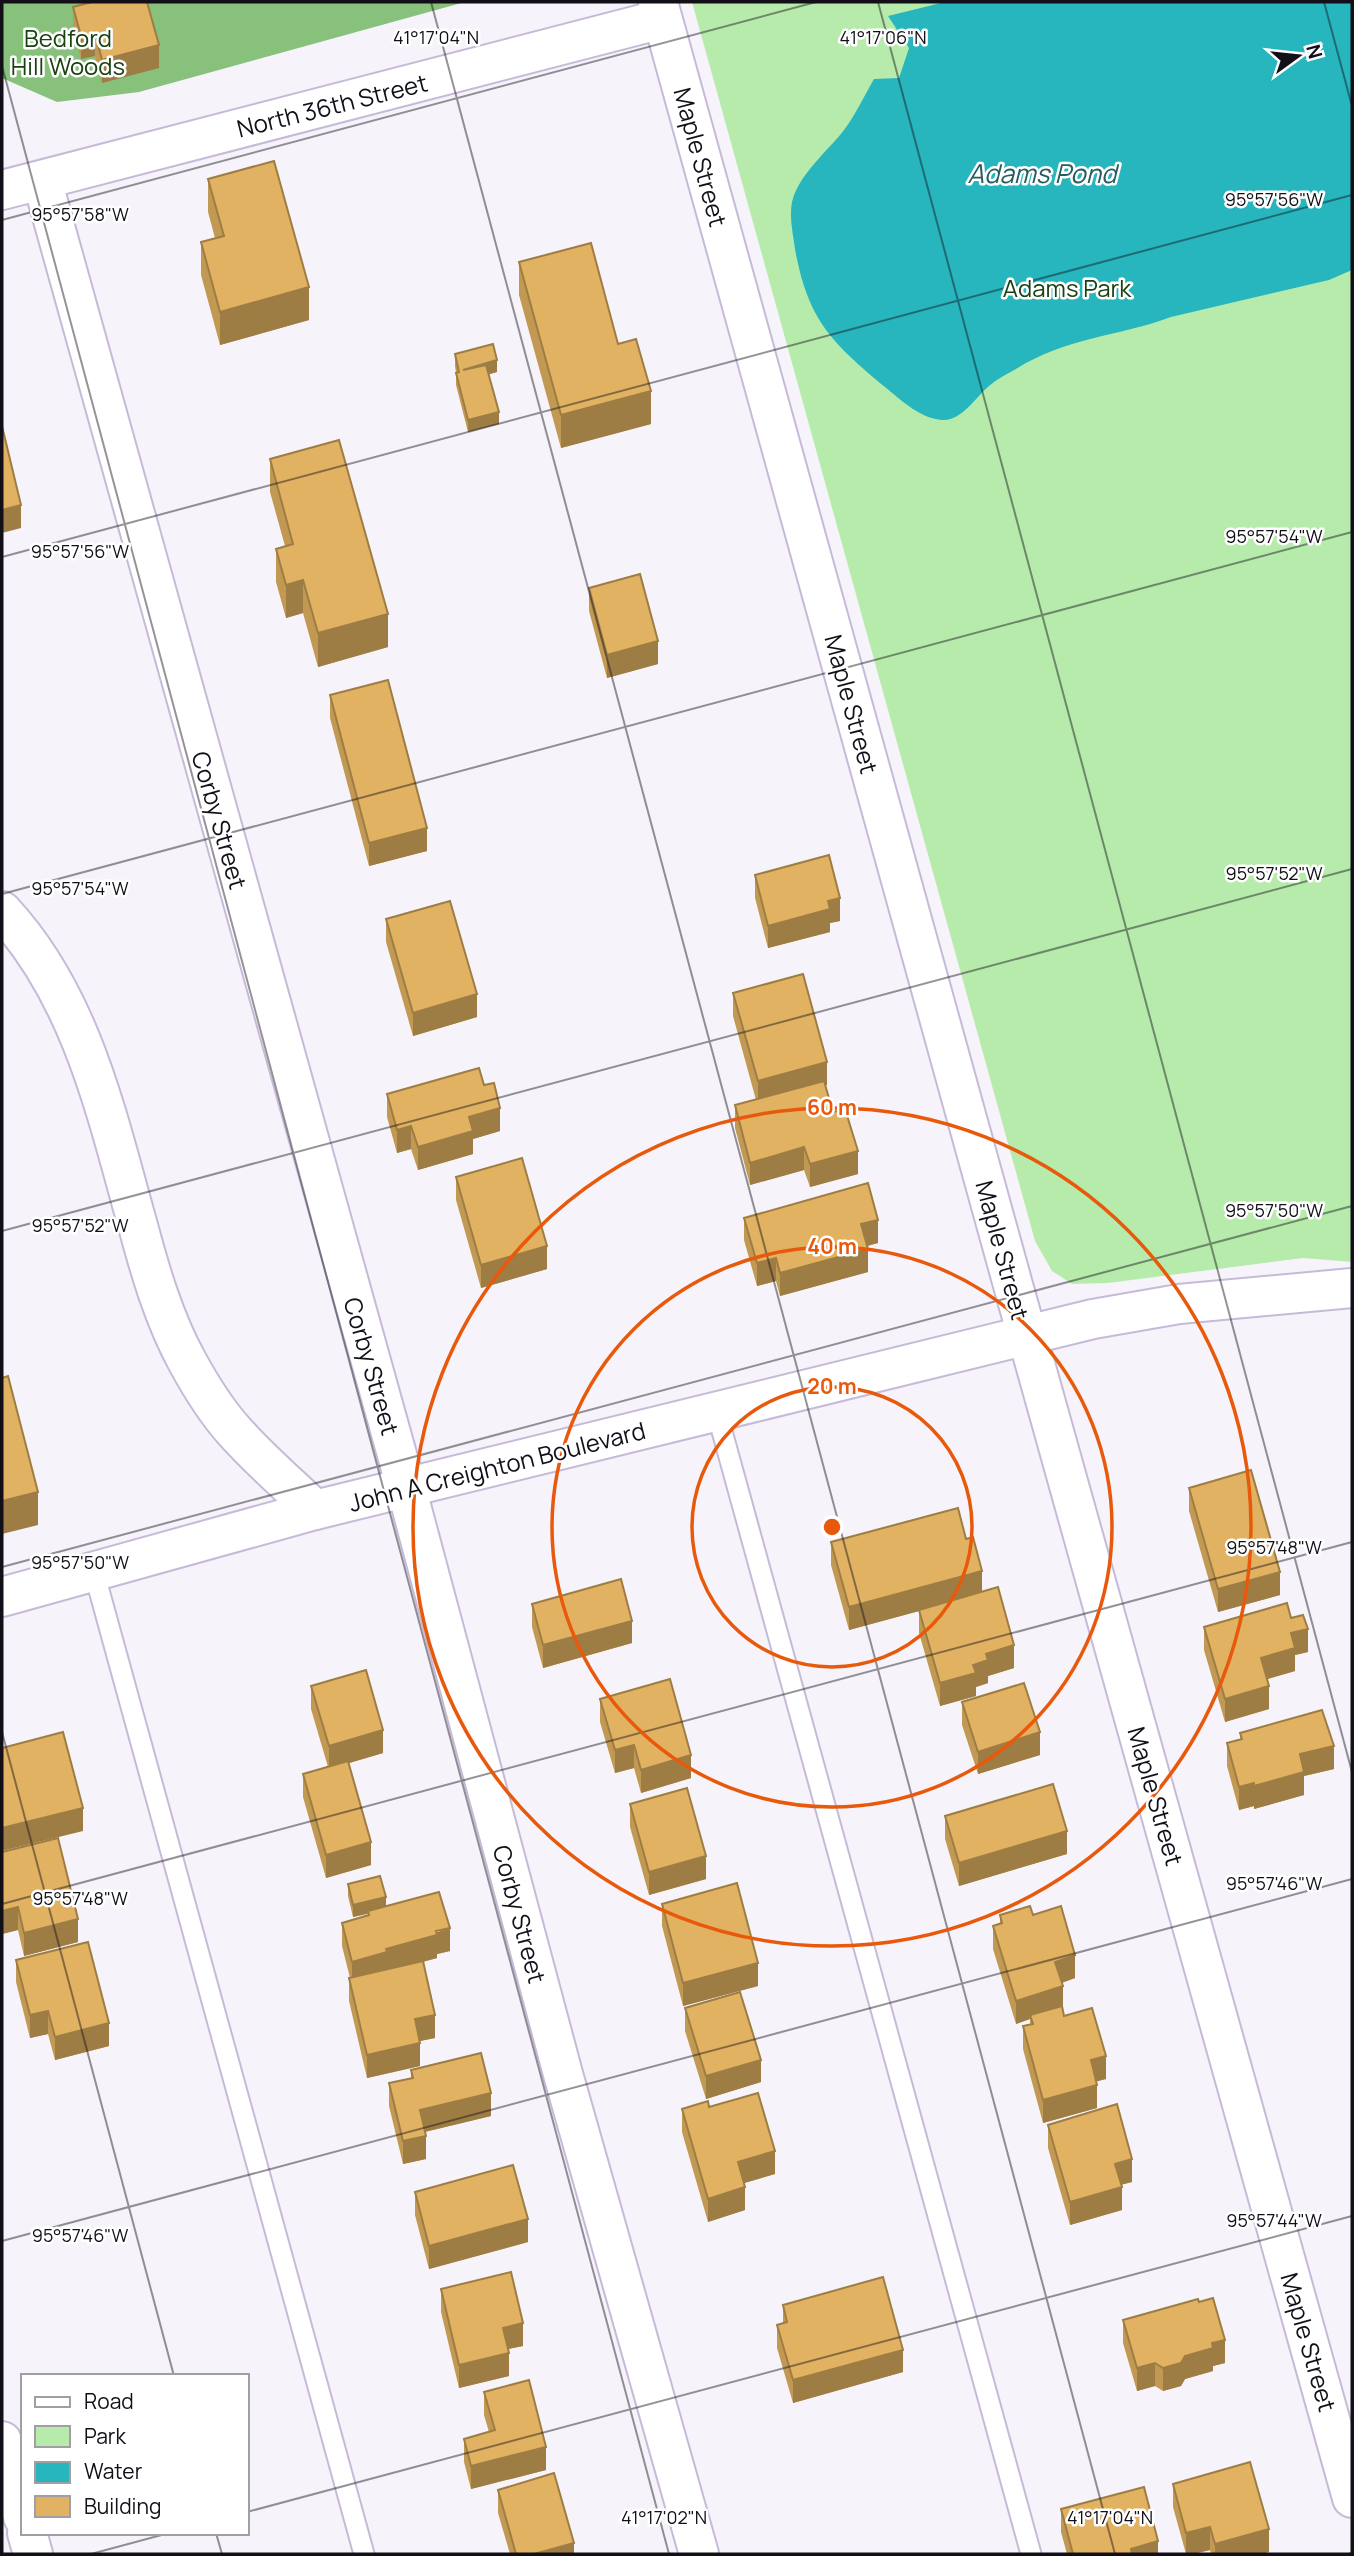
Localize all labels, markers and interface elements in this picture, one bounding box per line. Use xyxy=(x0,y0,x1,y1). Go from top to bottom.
park label: Bedford Hill Woods xyxy=(11,21,125,82)
north arrow xyxy=(1263,21,1333,91)
text: 41°17'04"N xyxy=(393,25,479,49)
text: 41°17'06"N xyxy=(839,25,927,49)
text: N xyxy=(1300,42,1329,62)
street label: North 36th Street xyxy=(233,65,431,145)
street label: Maple Street xyxy=(667,84,735,230)
water label: Adams Pond xyxy=(968,155,1120,191)
text: 95°57'56"W xyxy=(1225,187,1323,211)
text: 95°57'58"W xyxy=(31,202,129,226)
park label: Adams Park xyxy=(1003,271,1132,304)
text: 95°57'54"W xyxy=(1225,524,1323,548)
text: 95°57'56"W xyxy=(31,539,129,563)
street label: Maple Street xyxy=(818,631,886,777)
street label: Corby Street xyxy=(185,747,255,893)
text: 95°57'52"W xyxy=(1226,861,1323,885)
text: 95°57'54"W xyxy=(31,876,129,900)
text: 60 m xyxy=(807,1093,857,1121)
street label: Maple Street xyxy=(969,1177,1037,1323)
text: 95°57'50"W xyxy=(1225,1198,1323,1222)
text: 95°57'52"W xyxy=(32,1213,129,1237)
text: 40 m xyxy=(807,1232,857,1260)
street label: Corby Street xyxy=(337,1293,407,1439)
text: 20 m xyxy=(807,1372,857,1400)
street label: John A Creighton Boulevard xyxy=(345,1413,649,1519)
centre of rings xyxy=(820,1515,844,1539)
text: 95°57'48"W xyxy=(1226,1535,1322,1559)
text: 95°57'50"W xyxy=(31,1550,129,1574)
street label: Maple Street xyxy=(1120,1723,1192,1869)
street label: Corby Street xyxy=(486,1841,554,1987)
text: 95°57'46"W xyxy=(1226,1871,1322,1895)
text: 95°57'48"W xyxy=(32,1886,128,1910)
text: 95°57'44"W xyxy=(1226,2208,1322,2232)
text: 95°57'46"W xyxy=(32,2223,128,2247)
street label: Maple Street xyxy=(1273,2269,1345,2415)
legend xyxy=(21,2374,248,2535)
text: Road xyxy=(84,2387,134,2415)
text: Park xyxy=(84,2422,126,2450)
text: Water xyxy=(84,2457,143,2485)
text: Building xyxy=(84,2492,161,2520)
text: 41°17'02"N xyxy=(621,2505,707,2529)
text: 41°17'04"N xyxy=(1067,2505,1153,2529)

